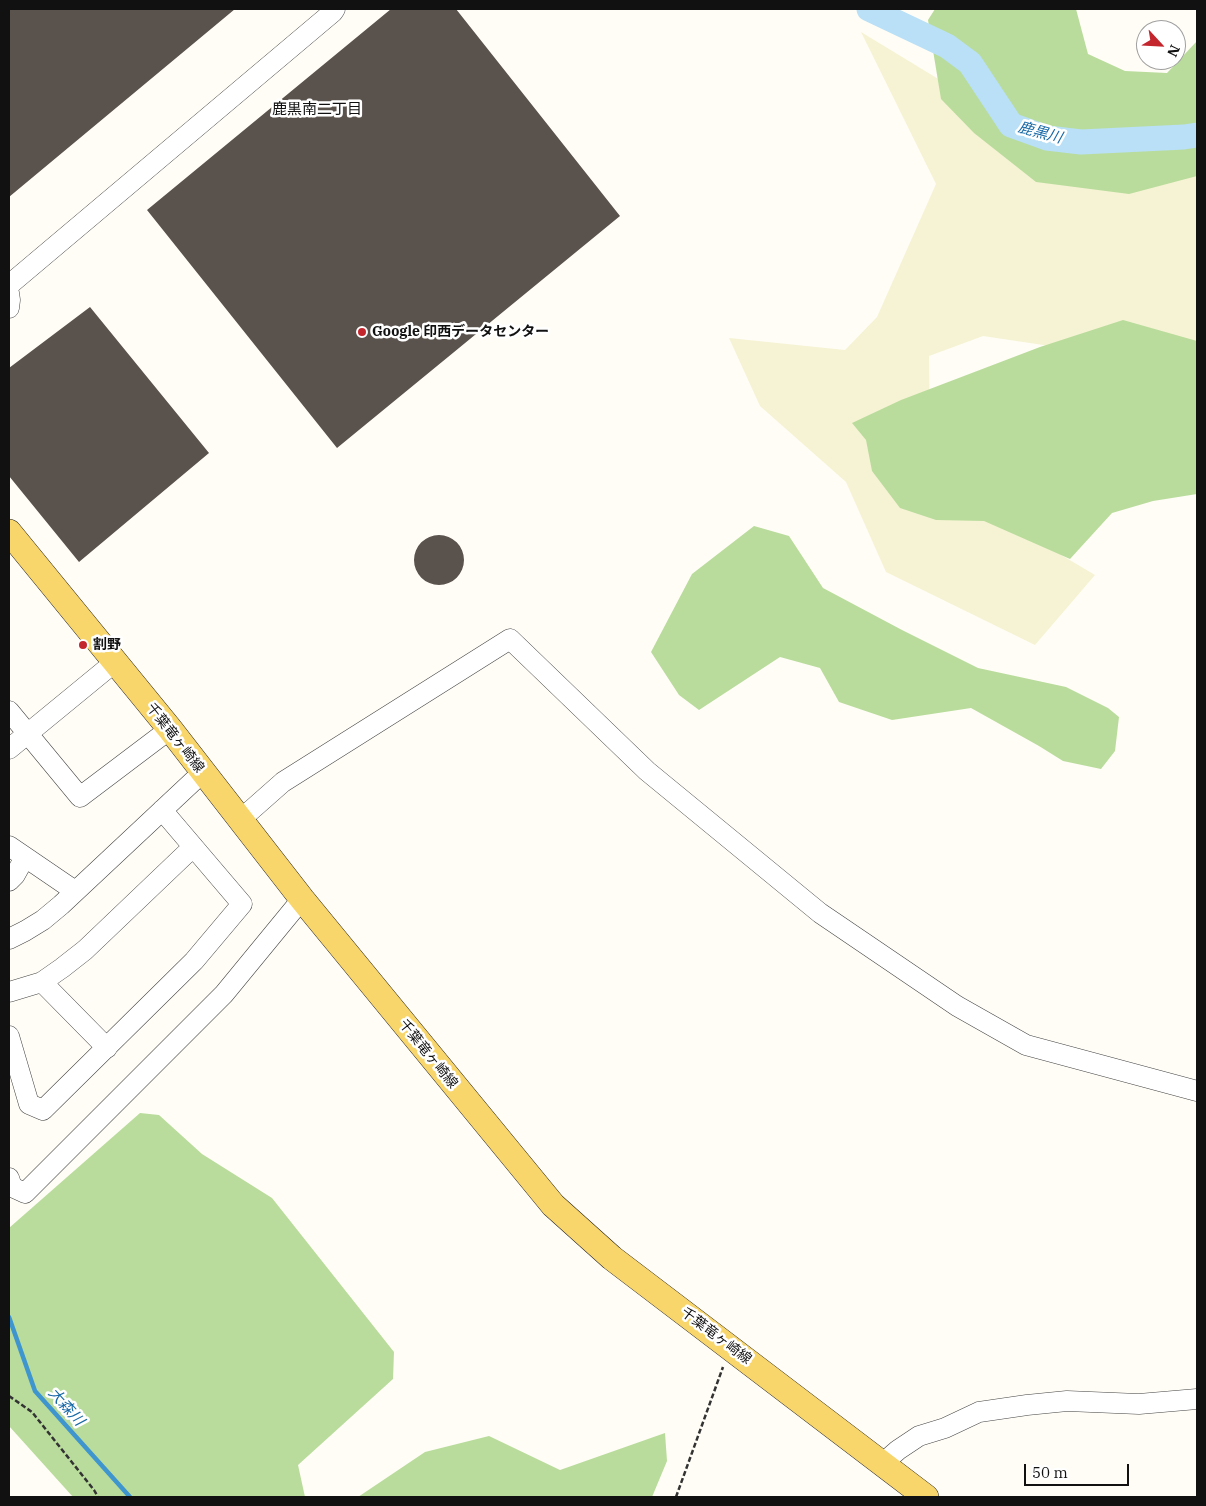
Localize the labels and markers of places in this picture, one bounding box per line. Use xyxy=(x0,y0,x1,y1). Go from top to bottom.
place label: Google 印西データセンター xyxy=(372,324,549,340)
marker: Google 印西データセンター xyxy=(356,326,368,338)
place label: 割野 xyxy=(93,637,121,653)
marker: 割野 xyxy=(77,639,89,651)

